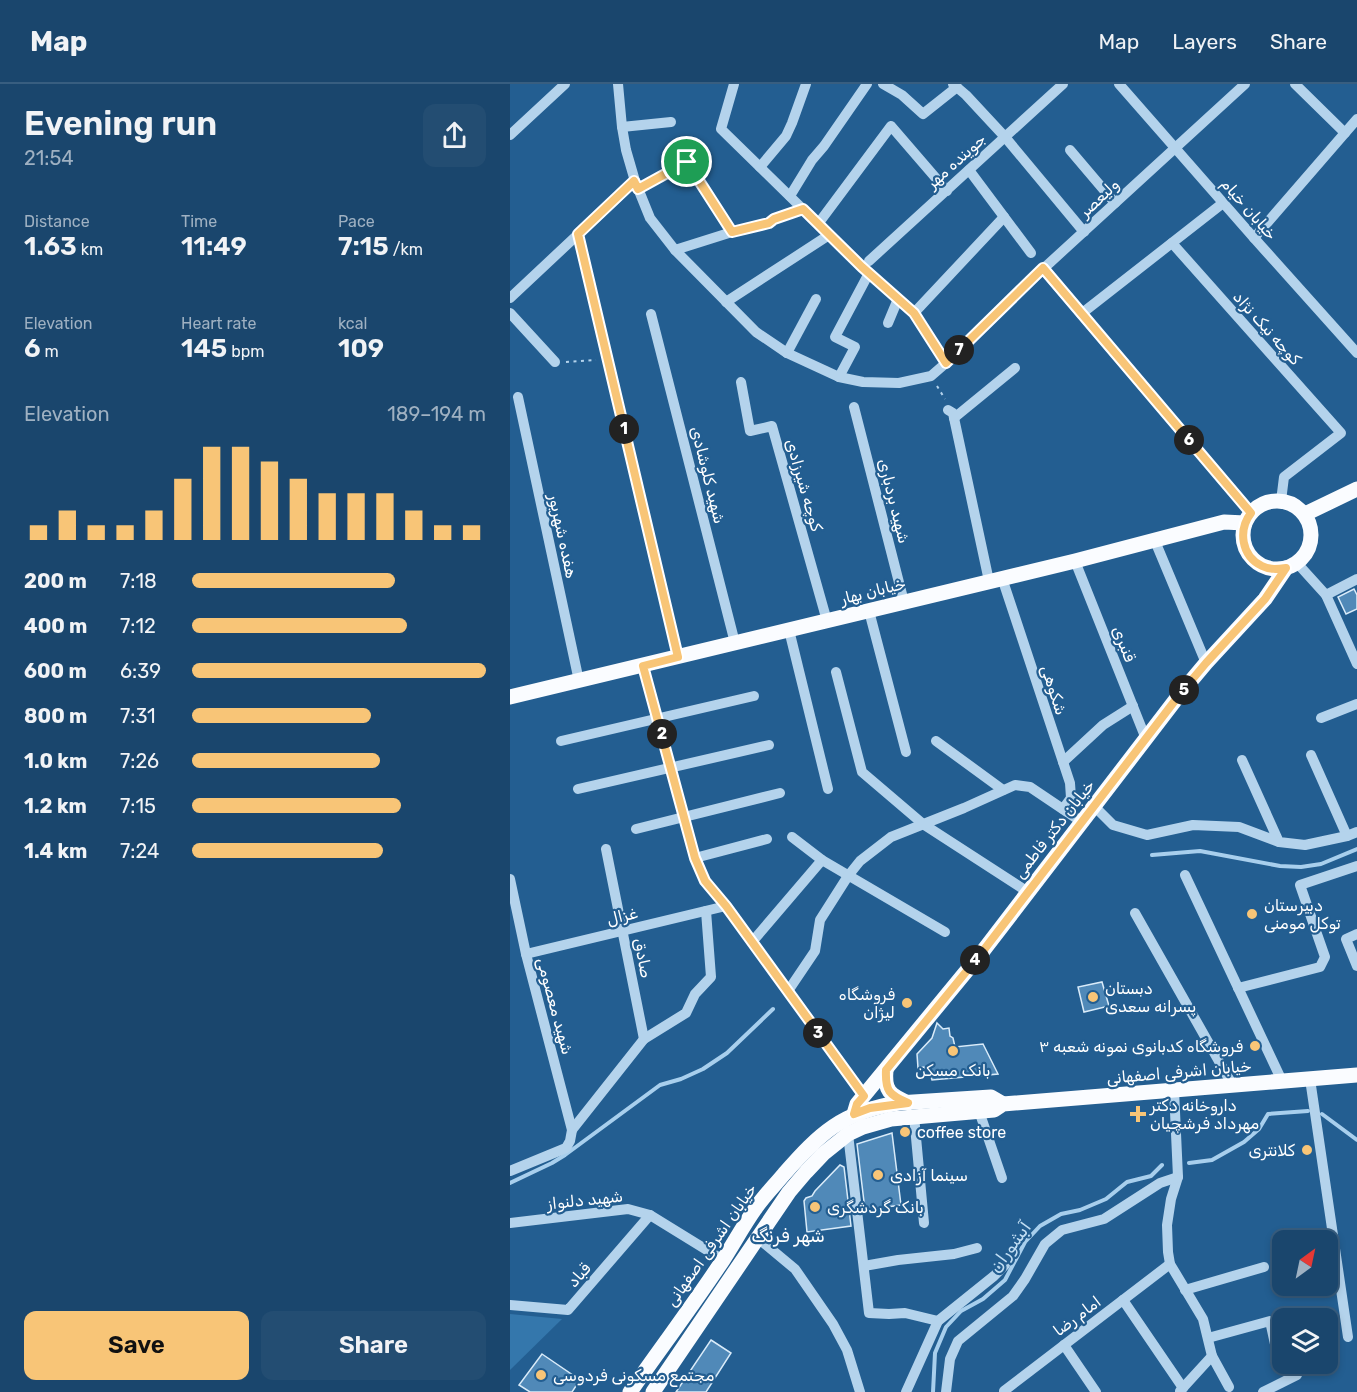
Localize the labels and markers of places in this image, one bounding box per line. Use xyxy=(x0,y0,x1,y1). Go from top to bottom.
pin xyxy=(661,136,712,187)
pin: 7 xyxy=(944,335,974,365)
pin: 1 xyxy=(609,414,639,444)
pin: 6 xyxy=(1174,425,1204,455)
pin: 5 xyxy=(1169,675,1199,705)
pin: 2 xyxy=(647,719,677,749)
place label: دبیرستان توکل مومنی xyxy=(1264,896,1341,934)
marker: دبیرستان توکل مومنی xyxy=(1245,907,1259,921)
pin: 4 xyxy=(960,945,990,975)
place label: دبستان پسرانه سعدی xyxy=(1105,979,1196,1017)
place label: فروشگاه لیژان xyxy=(839,985,895,1023)
marker: دبستان پسرانه سعدی xyxy=(1086,990,1100,1004)
marker: فروشگاه لیژان xyxy=(900,996,914,1010)
pin: 3 xyxy=(803,1018,833,1048)
place label: فروشگاه کدبانوی نمونه شعبه ۳ xyxy=(1039,1037,1243,1057)
marker: فروشگاه کدبانوی نمونه شعبه ۳ xyxy=(1248,1039,1262,1053)
marker: بانک مسکن xyxy=(946,1044,960,1058)
place label: بانک مسکن xyxy=(915,1061,991,1080)
place label: داروخانه دکتر مهرداد فرشچیان xyxy=(1149,1096,1259,1134)
marker: داروخانه دکتر مهرداد فرشچیان xyxy=(1131,1107,1145,1121)
place label: coffee store xyxy=(917,1123,1006,1142)
marker: coffee store xyxy=(898,1125,912,1139)
place label: کلانتری xyxy=(1249,1141,1296,1161)
marker: کلانتری xyxy=(1300,1143,1314,1157)
place label: سینما آزادی xyxy=(890,1166,968,1186)
marker: سینما آزادی xyxy=(871,1168,885,1182)
place label: بانک گردشگری xyxy=(827,1198,924,1218)
marker: بانک گردشگری xyxy=(808,1200,822,1214)
place label: مجتمع مسکونی فردوسی xyxy=(553,1366,714,1387)
marker: مجتمع مسکونی فردوسی xyxy=(534,1368,548,1382)

